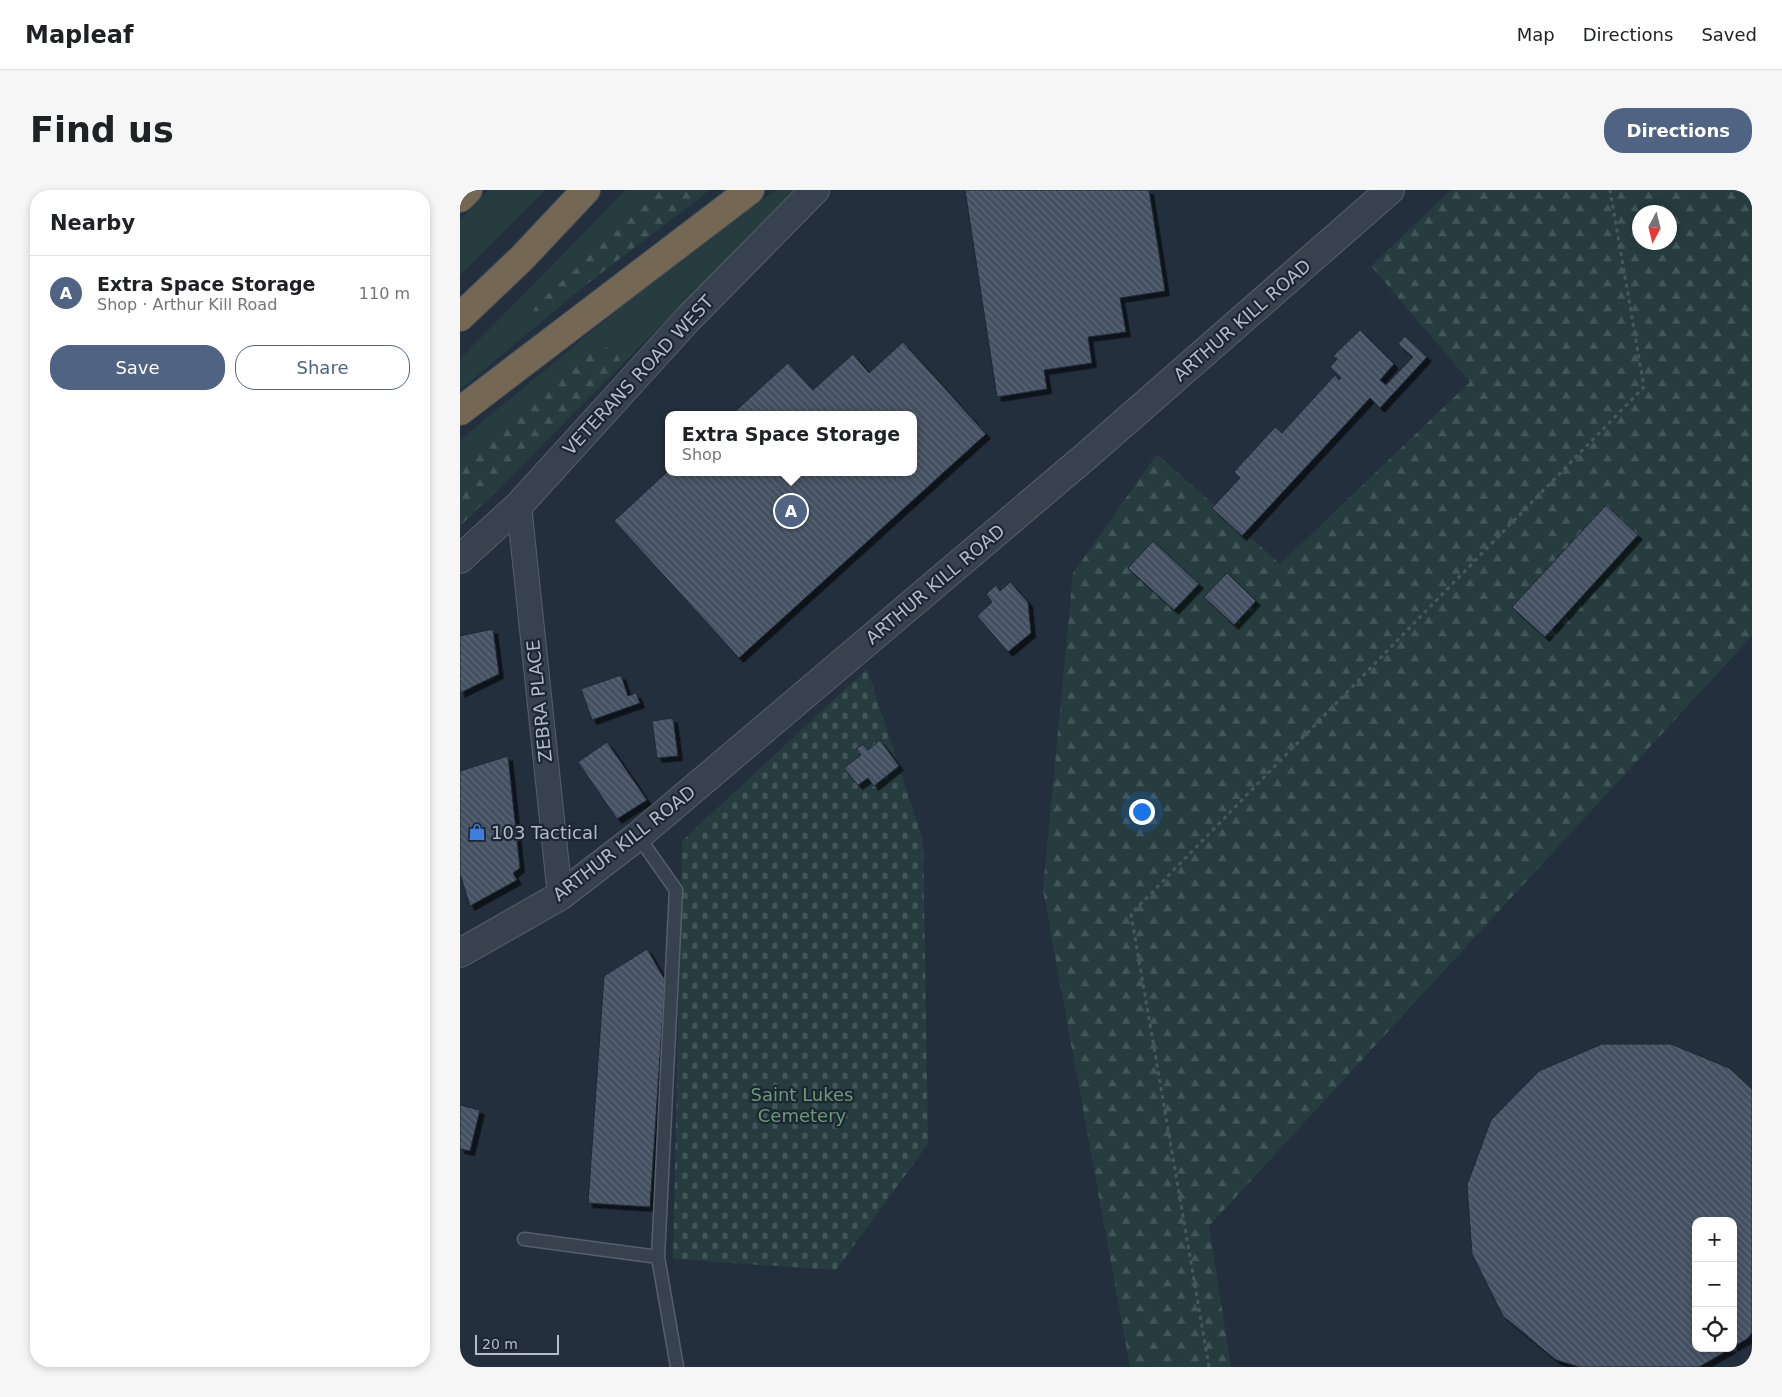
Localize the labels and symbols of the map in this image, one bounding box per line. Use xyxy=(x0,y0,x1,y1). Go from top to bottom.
north arrow xyxy=(1632,205,1677,250)
street label: ARTHUR KILL ROAD xyxy=(1169,255,1315,385)
street label: VETERANS ROAD WEST xyxy=(559,290,718,459)
pin: A xyxy=(775,492,807,530)
street label: ARTHUR KILL ROAD xyxy=(861,520,1009,648)
street label: ZEBRA PLACE xyxy=(522,639,556,763)
street label: ARTHUR KILL ROAD xyxy=(549,781,699,905)
your location xyxy=(1129,799,1155,825)
shop icon: 103 Tactical xyxy=(467,822,487,842)
place label: 103 Tactical xyxy=(491,822,598,843)
park label: Saint Lukes Cemetery xyxy=(751,1084,854,1126)
scale bar xyxy=(475,1332,559,1355)

